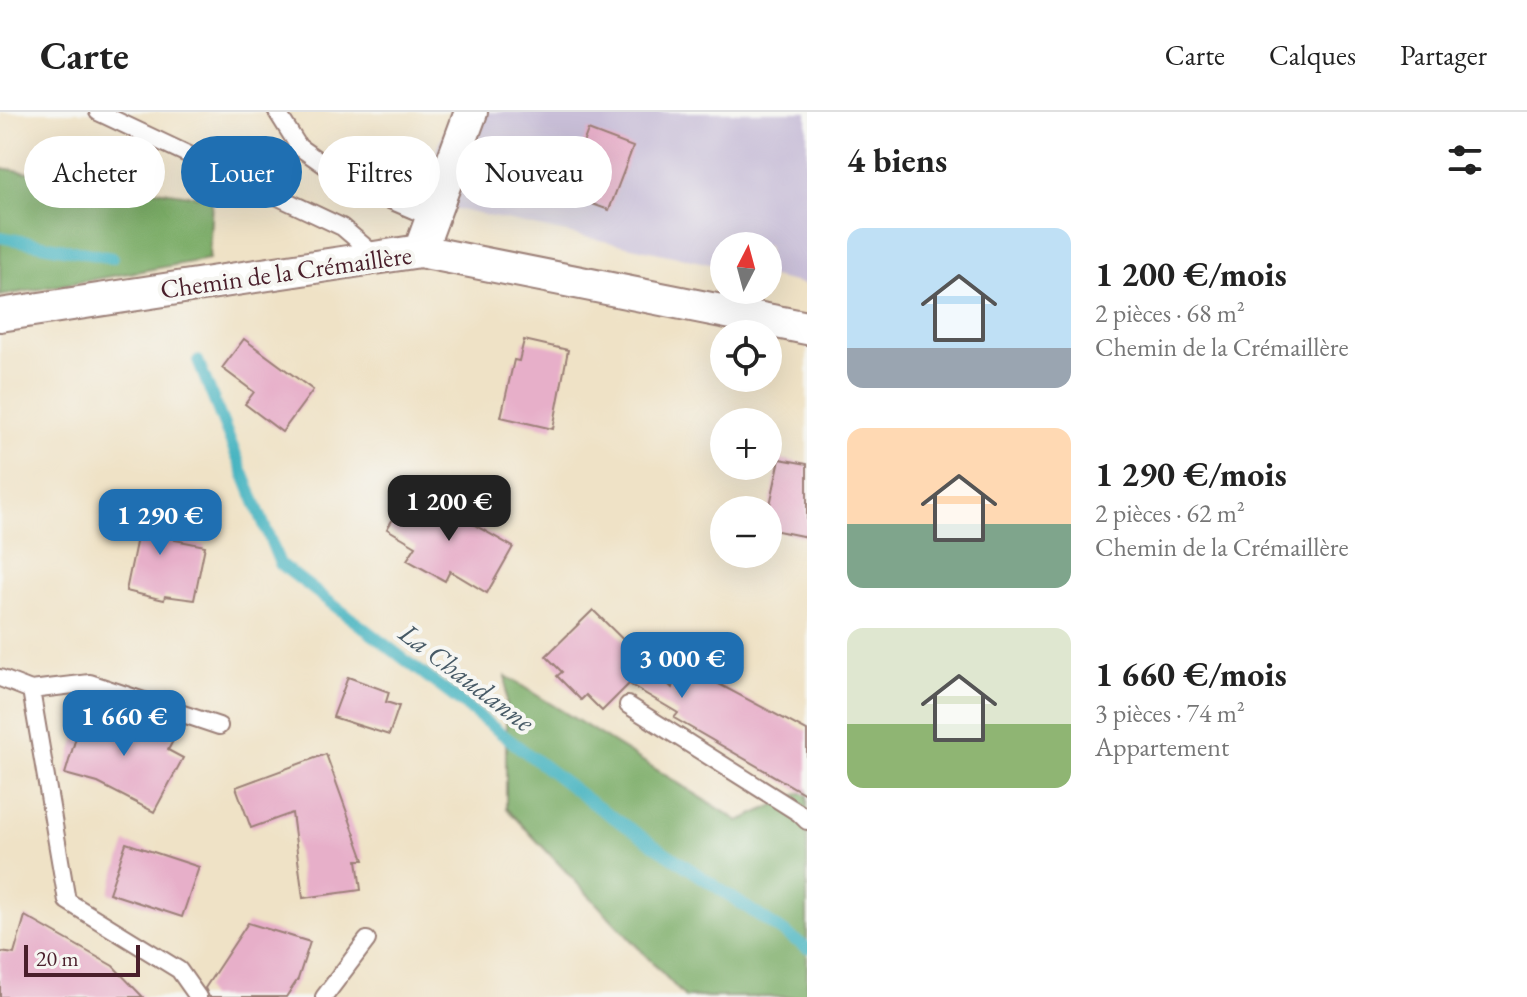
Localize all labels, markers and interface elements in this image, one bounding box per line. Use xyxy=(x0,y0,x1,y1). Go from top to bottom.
text: Carte xyxy=(40,31,129,80)
text: Carte xyxy=(1165,37,1225,73)
text: Calques xyxy=(1269,37,1356,73)
text: Partager xyxy=(1400,37,1487,73)
chip: Acheter xyxy=(24,136,165,208)
chip: Louer xyxy=(181,136,302,208)
chip: Filtres xyxy=(318,136,440,208)
chip: Nouveau xyxy=(456,136,612,208)
text: 4 biens xyxy=(847,138,947,182)
icon: filters xyxy=(1443,138,1487,182)
north arrow xyxy=(710,232,782,304)
map controls xyxy=(710,232,782,568)
street label: Chemin de la Crémaillère xyxy=(158,238,414,306)
text: 1 200 €/mois xyxy=(1095,252,1287,296)
icon: home xyxy=(911,260,1007,356)
text: 2 pièces · 68 m² xyxy=(1095,296,1245,330)
button: locate xyxy=(710,320,782,392)
text: Chemin de la Crémaillère xyxy=(1095,330,1349,364)
button: + xyxy=(710,408,782,480)
text: 1 290 €/mois xyxy=(1095,452,1287,496)
icon: home xyxy=(911,460,1007,556)
pin: 1 200 € xyxy=(375,475,523,543)
text: 1 200 € xyxy=(406,484,492,518)
pin: 1 290 € xyxy=(86,489,234,557)
button: − xyxy=(710,496,782,568)
text: 2 pièces · 62 m² xyxy=(1095,496,1245,530)
text: 1 290 € xyxy=(117,498,203,532)
text: Chemin de la Crémaillère xyxy=(1095,530,1349,564)
water label: La Chaudanne xyxy=(391,614,542,740)
pin: 3 000 € xyxy=(608,632,756,700)
text: 3 000 € xyxy=(639,641,725,675)
text: 1 660 €/mois xyxy=(1095,652,1287,696)
icon: home xyxy=(911,660,1007,756)
pin: 1 660 € xyxy=(50,690,198,758)
text: 3 pièces · 74 m² xyxy=(1095,696,1245,730)
text: 1 660 € xyxy=(81,699,167,733)
text: Appartement xyxy=(1095,730,1229,764)
scale bar xyxy=(24,941,140,977)
text: 20 m xyxy=(36,944,79,973)

